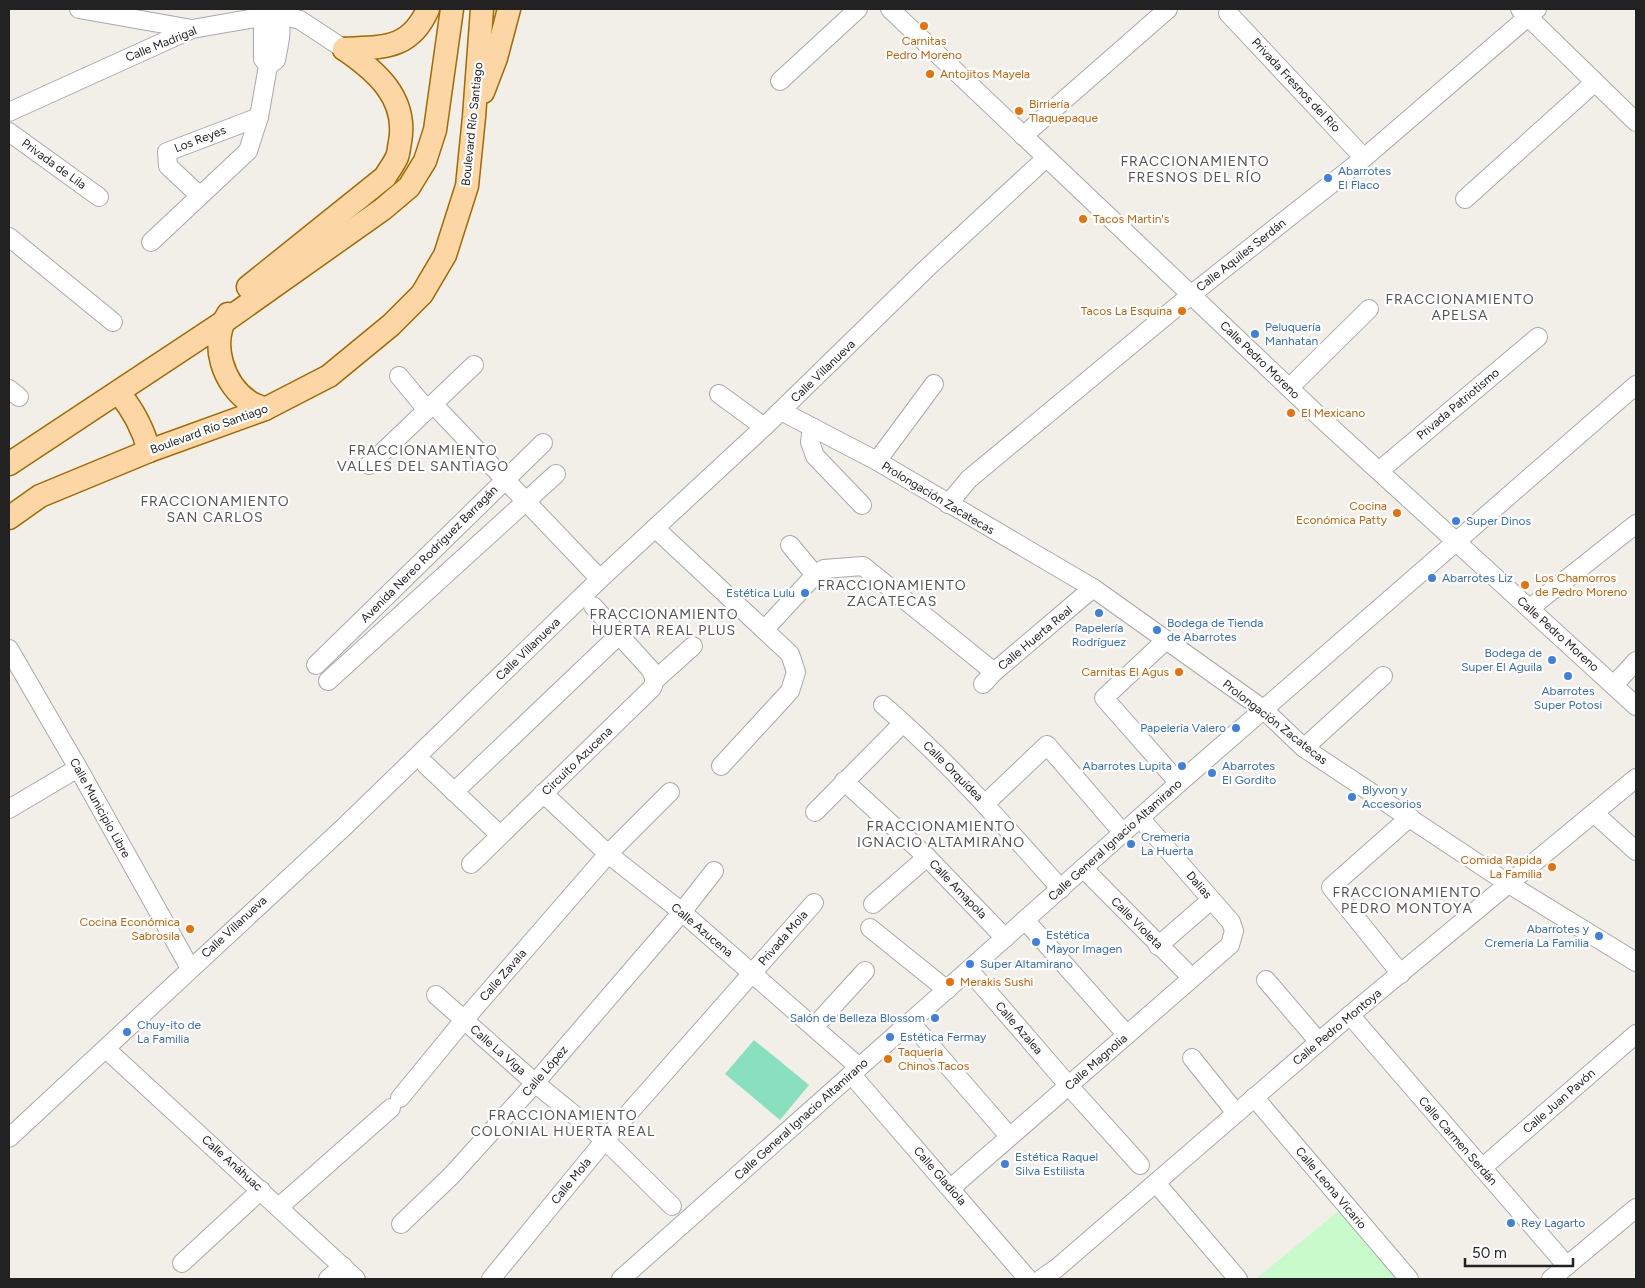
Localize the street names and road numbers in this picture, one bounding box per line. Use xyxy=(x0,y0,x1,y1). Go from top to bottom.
street label: Calle Madrigal xyxy=(123,23,199,65)
street label: Privada Fresnos del Río xyxy=(1249,35,1343,135)
street label: Boulevard Río Santiago xyxy=(459,62,485,186)
street label: Los Reyes xyxy=(172,123,228,155)
street label: Privada de Lila xyxy=(19,136,89,192)
street label: Calle Aquiles Serdán xyxy=(1194,216,1289,294)
street label: Calle Pedro Moreno xyxy=(1217,318,1303,402)
street label: Calle Villanueva xyxy=(788,337,858,405)
street label: Privada Patriotismo xyxy=(1414,365,1502,443)
street label: Boulevard Río Santiago xyxy=(148,401,270,457)
street label: Prolongación Zacatecas xyxy=(879,459,997,537)
street label: Avenida Nereo Rodríguez Barragán xyxy=(358,483,500,625)
street label: Calle Pedro Moreno xyxy=(1514,594,1602,674)
street label: Calle Huerta Real xyxy=(995,603,1075,673)
street label: Calle Villanueva xyxy=(493,615,563,683)
street label: Prolongación Zacatecas xyxy=(1220,677,1330,767)
street label: Circuito Azucena xyxy=(539,724,615,798)
street label: Calle Orquídea xyxy=(920,738,986,804)
street label: Calle Municipio Libre xyxy=(67,756,133,861)
street label: Calle General Ignacio Altamirano xyxy=(1045,776,1185,904)
street label: Calle Amapola xyxy=(926,856,990,922)
street label: Dalias xyxy=(1183,869,1215,902)
street label: Calle Villanueva xyxy=(198,893,270,961)
street label: Calle Violeta xyxy=(1108,894,1166,952)
street label: Calle Azucena xyxy=(668,900,736,960)
street label: Privada Mola xyxy=(755,908,811,968)
street label: Calle Zavala xyxy=(477,946,529,1004)
street label: Calle Pedro Montoya xyxy=(1290,986,1384,1068)
street label: Calle Azalea xyxy=(992,999,1046,1057)
street label: Calle La Viga xyxy=(467,1022,529,1078)
street label: Calle Magnolia xyxy=(1062,1031,1130,1093)
street label: Calle López xyxy=(519,1043,571,1099)
street label: Calle General Ignacio Altamirano xyxy=(731,1055,871,1183)
street label: Calle Juan Pavón xyxy=(1520,1066,1598,1136)
street label: Calle Carmen Serdán xyxy=(1416,1094,1500,1188)
street label: Calle Anáhuac xyxy=(199,1132,265,1194)
street label: Calle Gladiola xyxy=(911,1144,969,1208)
street label: Calle Leona Vicario xyxy=(1293,1144,1369,1232)
street label: Calle Mola xyxy=(548,1155,594,1207)

